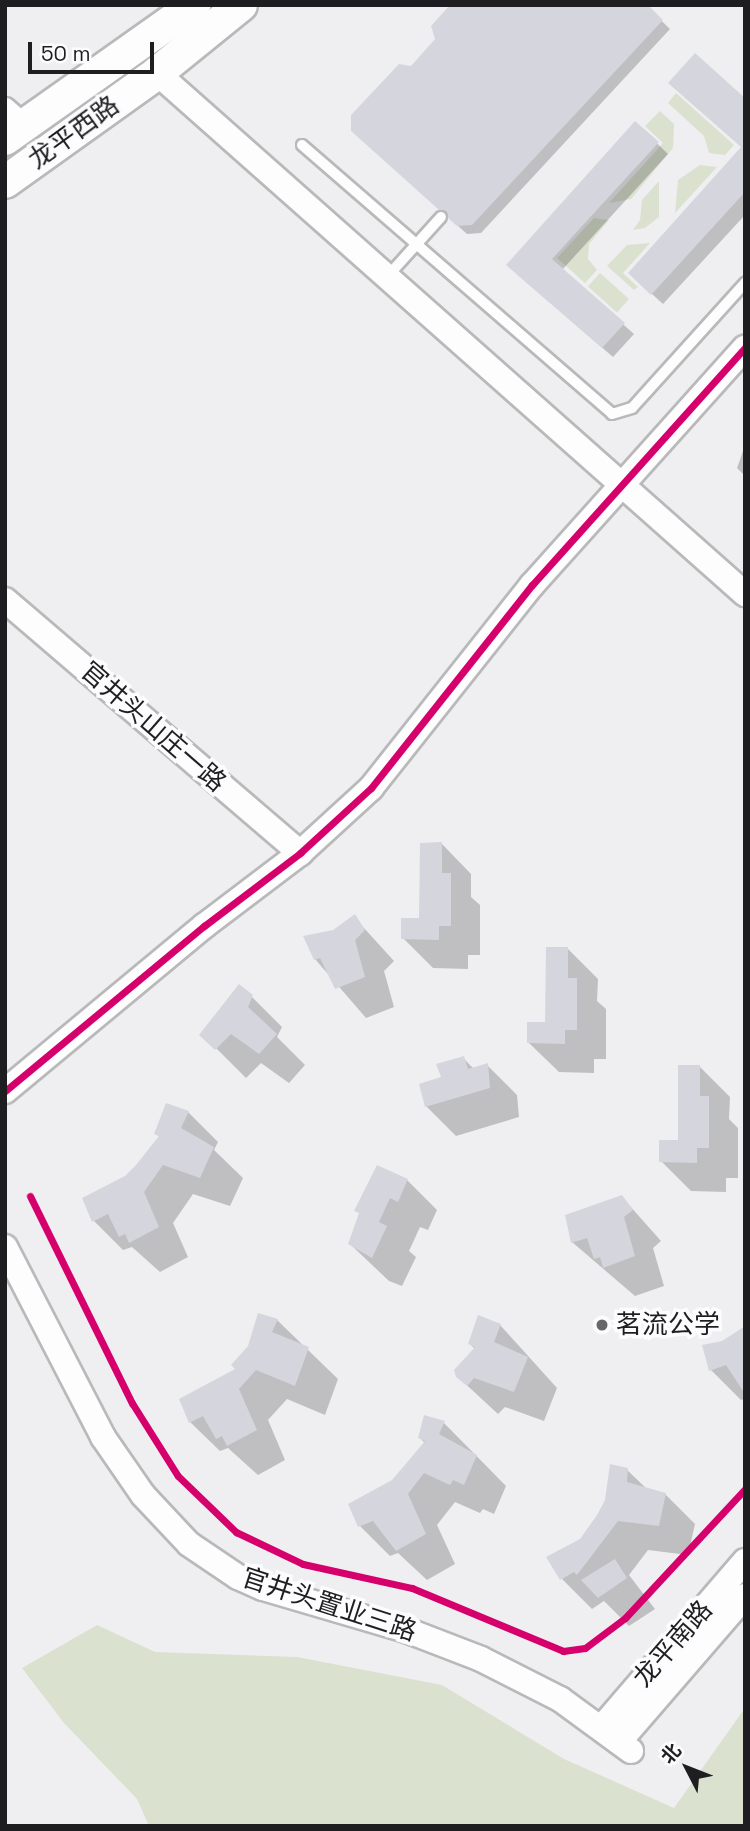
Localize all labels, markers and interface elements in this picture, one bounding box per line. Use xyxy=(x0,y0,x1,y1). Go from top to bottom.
scale bar xyxy=(32,28,158,72)
text: 50 m xyxy=(41,40,91,67)
street label: 龙平西路 xyxy=(23,90,125,176)
street label: 官井头山庄一路 xyxy=(74,656,232,798)
place label: 茗流公学 xyxy=(616,1309,720,1341)
marker: 茗流公学 xyxy=(594,1317,610,1333)
street label: 官井头置业三路 xyxy=(238,1562,420,1648)
street label: 龙平南路 xyxy=(627,1595,719,1693)
north arrow xyxy=(652,1733,722,1803)
text: 北 xyxy=(655,1738,687,1769)

